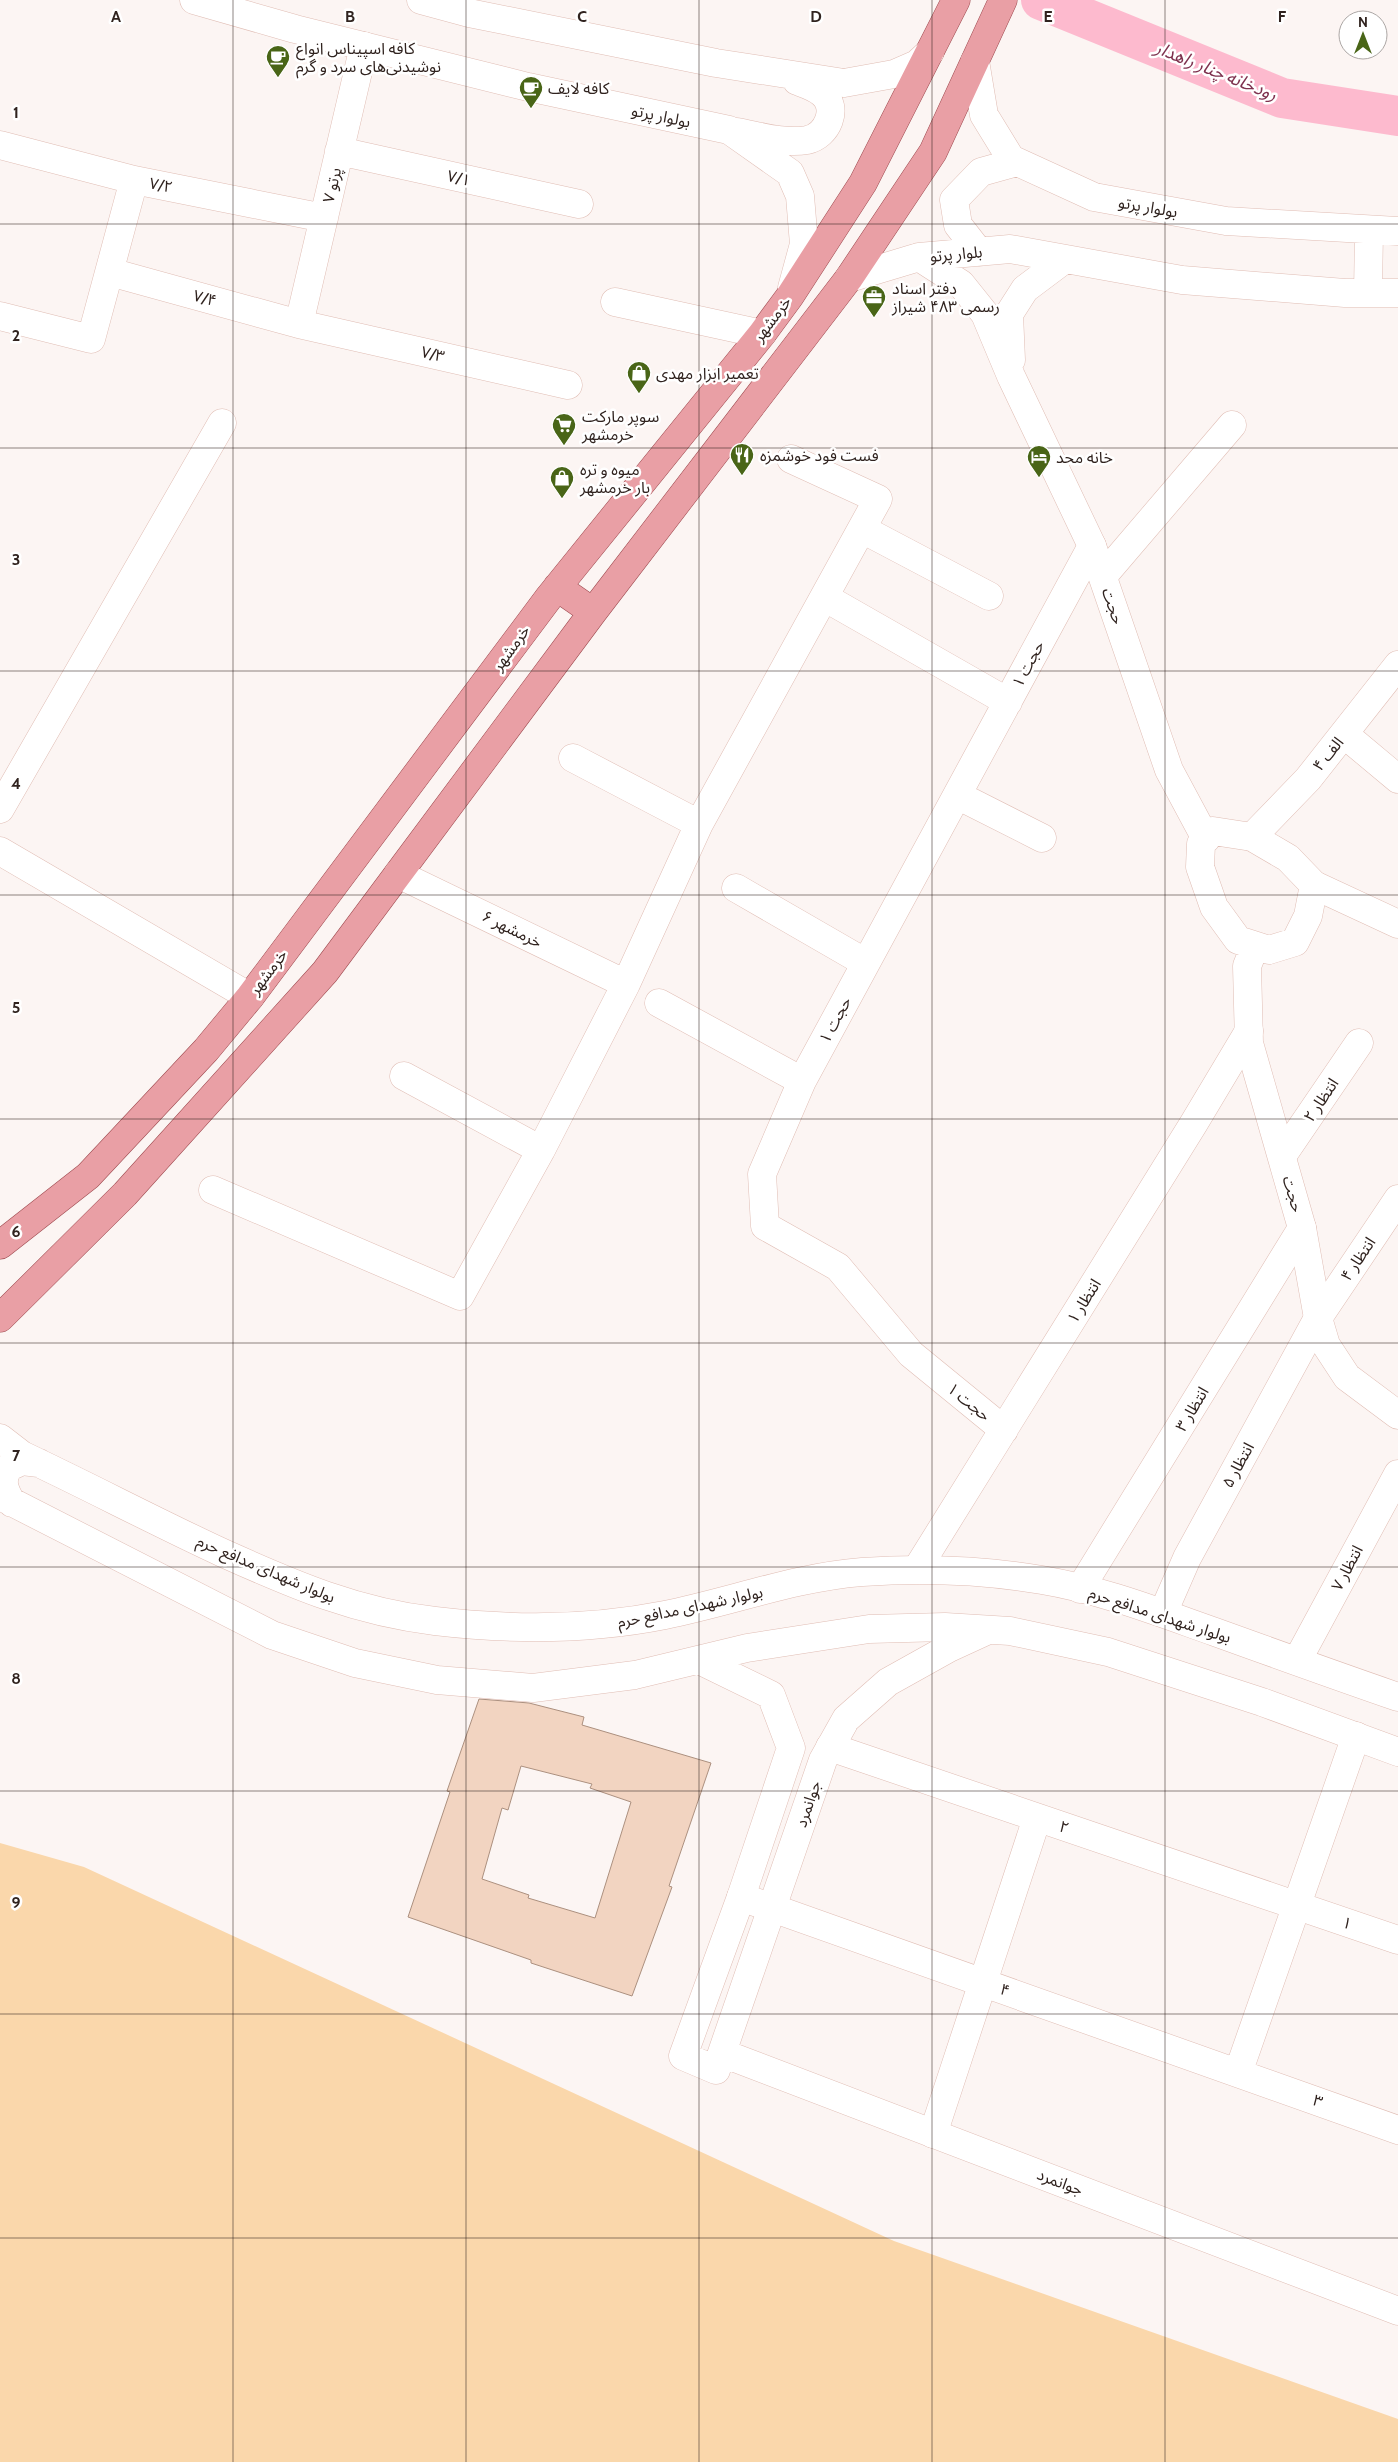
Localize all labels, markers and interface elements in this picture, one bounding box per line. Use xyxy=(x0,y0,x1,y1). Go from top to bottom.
text: A xyxy=(111,7,121,26)
text: B xyxy=(345,7,355,26)
text: C xyxy=(577,7,587,26)
text: D xyxy=(810,7,822,26)
text: E xyxy=(1043,7,1053,26)
text: F xyxy=(1278,7,1287,26)
north arrow xyxy=(1338,10,1388,60)
text: N xyxy=(1358,13,1368,31)
water label: رودخانه چنار راهدار xyxy=(1149,36,1281,107)
place label: كافه اسپیناس انواع نوشیدنی‌های سرد و گرم xyxy=(296,39,441,79)
cafe icon: كافه اسپیناس انواع نوشیدنی‌های سرد و گرم xyxy=(265,44,291,78)
cafe icon: کافه لایف xyxy=(518,75,544,109)
place label: کافه لایف xyxy=(548,79,610,98)
street label: بولوار پرتو xyxy=(630,100,692,133)
text: 1 xyxy=(13,103,19,122)
street label: پرتو ۷ xyxy=(319,165,346,205)
street label: ۷/۱ xyxy=(445,166,473,190)
street label: ۷/۲ xyxy=(148,173,174,197)
street label: بولوار پرتو xyxy=(1117,192,1179,223)
street label: بلوار پرتو xyxy=(929,242,983,267)
place label: دفتر اسناد رسمی ۴۸۳ شیراز xyxy=(891,279,1000,316)
office icon: دفتر اسناد رسمی ۴۸۳ شیراز xyxy=(861,284,887,318)
street label: ۷/۴ xyxy=(191,286,219,310)
street label: خرمشهر xyxy=(748,293,795,346)
text: 2 xyxy=(12,326,20,345)
street label: ۷/۳ xyxy=(419,342,447,366)
shop icon: تعمیر ابزار مهدی xyxy=(626,360,652,394)
place label: تعمیر ابزار مهدی xyxy=(656,364,759,383)
place label: سوپر مارکت خرمشهر xyxy=(581,407,659,444)
supermarket icon: سوپر مارکت خرمشهر xyxy=(551,412,577,446)
restaurant icon: فست فود خوشمزه xyxy=(729,442,755,476)
hotel icon: خانه محد xyxy=(1026,444,1052,478)
place label: فست فود خوشمزه xyxy=(760,446,879,465)
place label: خانه محد xyxy=(1056,448,1113,467)
place label: میوه و تره بار خرمشهر xyxy=(579,460,650,497)
shop icon: میوه و تره بار خرمشهر xyxy=(549,465,575,499)
text: 3 xyxy=(12,550,20,569)
street label: حجت xyxy=(1098,585,1128,627)
street label: خرمشهر xyxy=(488,622,534,675)
street label: حجت ۱ xyxy=(1008,638,1048,690)
street label: ۴ الف xyxy=(1309,733,1347,775)
text: 4 xyxy=(11,774,21,793)
street label: خرمشهر ۶ xyxy=(479,906,545,952)
street label: خرمشهر xyxy=(244,946,291,999)
street label: حجت ۱ xyxy=(815,994,855,1046)
text: 5 xyxy=(12,998,20,1017)
street label: انتظار ۲ xyxy=(1299,1074,1343,1126)
street label: حجت xyxy=(1279,1174,1307,1214)
text: 6 xyxy=(12,1222,21,1241)
street label: انتظار ۴ xyxy=(1336,1233,1380,1285)
street label: انتظار ۱ xyxy=(1063,1275,1105,1327)
street label: حجت ۱ xyxy=(944,1379,994,1425)
street label: انتظار ۳ xyxy=(1171,1383,1213,1435)
street label: انتظار ۵ xyxy=(1218,1439,1258,1491)
text: 7 xyxy=(12,1446,21,1465)
street label: بولوار شهدای مدافع حرم xyxy=(193,1531,338,1610)
street label: انتظار ۷ xyxy=(1327,1542,1367,1594)
street label: بولوار شهدای مدافع حرم xyxy=(615,1582,765,1635)
street label: بولوار شهدای مدافع حرم xyxy=(1086,1583,1234,1650)
text: 8 xyxy=(11,1669,21,1688)
street label: جوانمرد xyxy=(791,1778,825,1830)
street label: ۲ xyxy=(1057,1817,1071,1837)
text: 9 xyxy=(12,1893,21,1912)
street label: ۱ xyxy=(1340,1913,1354,1933)
street label: ۴ xyxy=(997,1980,1013,2000)
street label: ۳ xyxy=(1310,2091,1326,2111)
street label: جوانمرد xyxy=(1034,2165,1086,2199)

